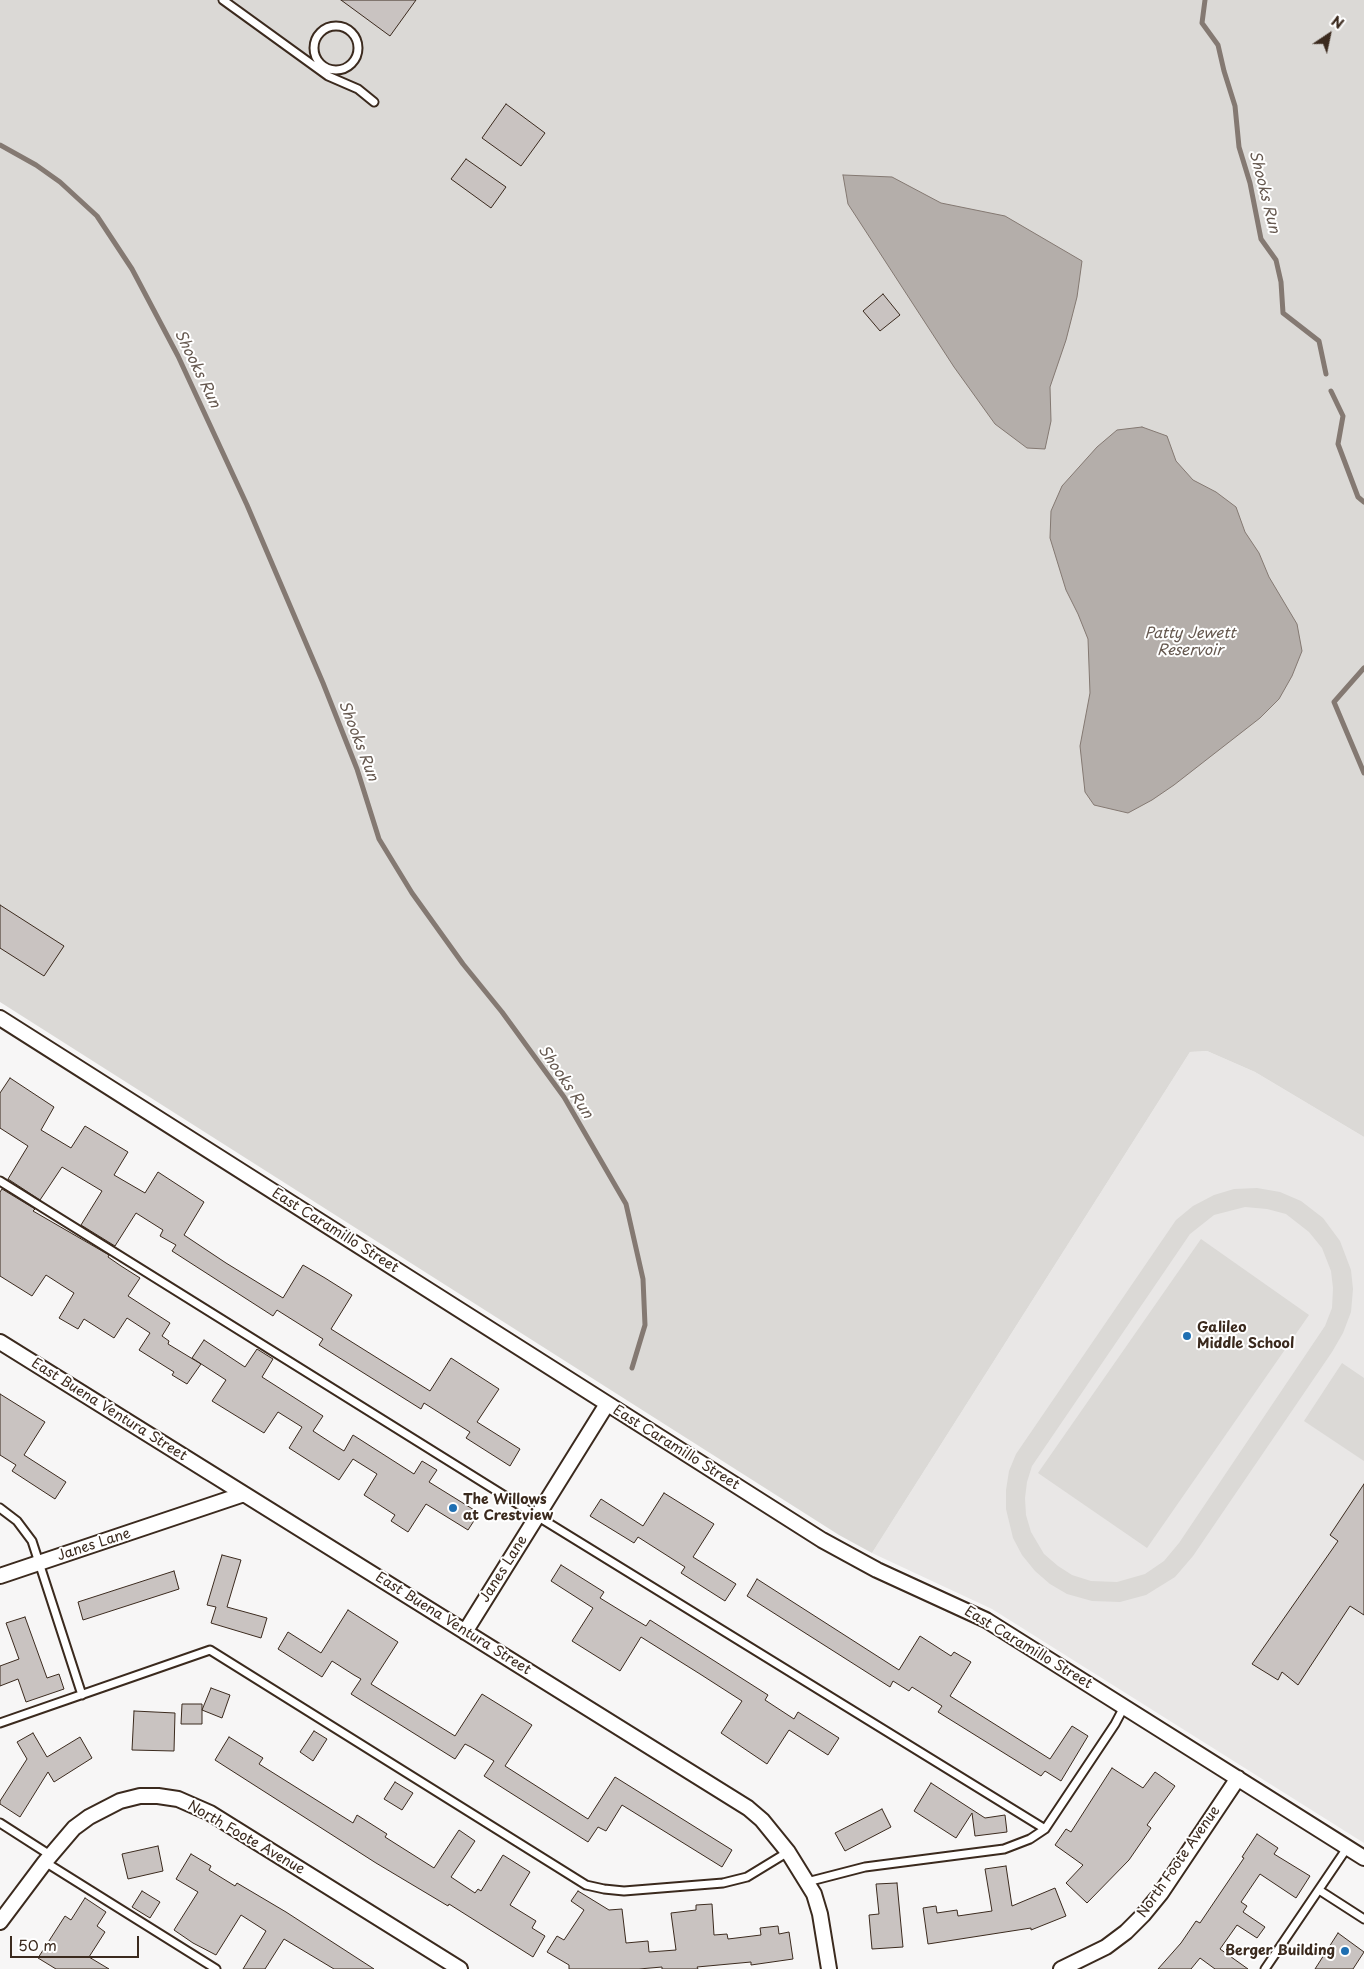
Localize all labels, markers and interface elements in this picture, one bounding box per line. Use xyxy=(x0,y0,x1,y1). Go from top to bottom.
north arrow xyxy=(1304,10,1354,60)
text: N xyxy=(1327,10,1348,34)
water label: Shooks Run xyxy=(1245,149,1283,235)
water label: Shooks Run xyxy=(170,327,224,411)
water label: Patty Jewett Reservoir xyxy=(1145,625,1235,660)
water label: Shooks Run xyxy=(334,698,382,784)
water label: Shooks Run xyxy=(534,1042,596,1122)
street label: East Caramillo Street xyxy=(269,1185,401,1277)
place label: Galileo Middle School xyxy=(1197,1320,1294,1352)
marker: Galileo Middle School xyxy=(1181,1330,1193,1342)
street label: East Buena Ventura Street xyxy=(28,1355,190,1465)
street label: East Caramillo Street xyxy=(610,1402,742,1494)
place label: The Willows at Crestview xyxy=(463,1492,553,1524)
marker: The Willows at Crestview xyxy=(447,1502,459,1514)
street label: Janes Lane xyxy=(55,1525,133,1565)
street label: Janes Lane xyxy=(477,1532,531,1606)
street label: East Buena Ventura Street xyxy=(372,1569,534,1679)
street label: East Caramillo Street xyxy=(961,1603,1095,1693)
street label: North Foote Avenue xyxy=(184,1798,308,1878)
street label: North Foote Avenue xyxy=(1134,1803,1224,1921)
scale bar xyxy=(12,1926,141,1958)
text: 50 m xyxy=(18,1933,57,1956)
place label: Berger Building xyxy=(1225,1943,1335,1959)
marker: Berger Building xyxy=(1339,1945,1351,1957)

